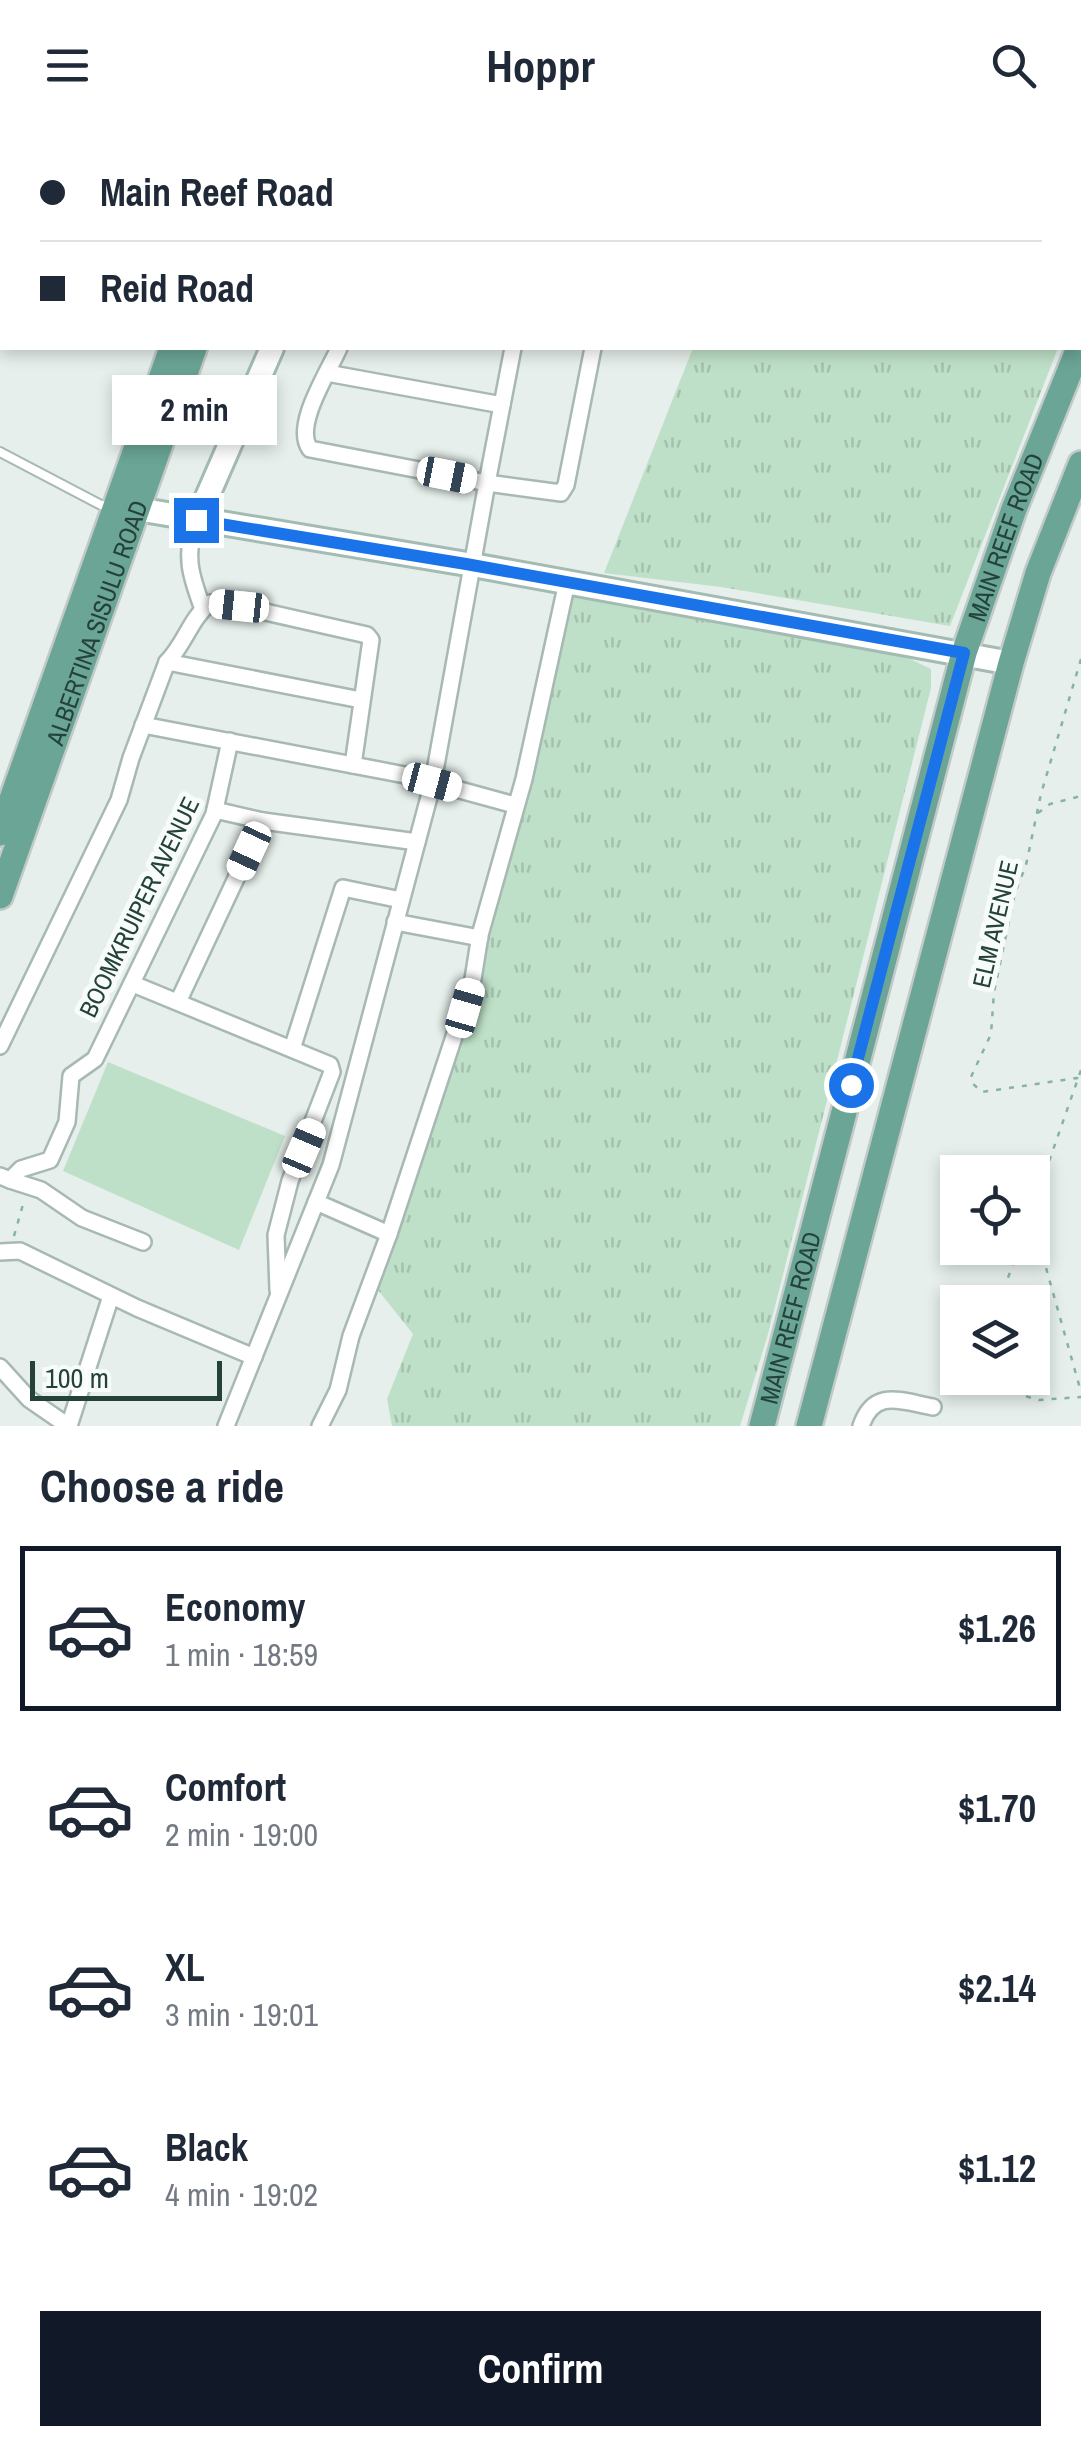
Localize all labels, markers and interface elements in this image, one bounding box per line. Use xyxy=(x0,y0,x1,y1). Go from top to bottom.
text: Hoppr xyxy=(486,35,595,96)
icon: menu xyxy=(40,38,95,93)
icon: search xyxy=(986,38,1041,93)
text: Main Reef Road xyxy=(100,167,334,218)
text: Reid Road xyxy=(100,263,254,314)
callout: 2 min xyxy=(114,375,278,445)
text: 2 min xyxy=(160,388,229,431)
street label: MAIN REEF ROAD xyxy=(959,448,1052,626)
car xyxy=(415,455,479,495)
street label: ALBERTINA SISULU ROAD xyxy=(37,496,156,751)
route end xyxy=(174,498,219,543)
car xyxy=(208,588,270,624)
car xyxy=(399,760,465,804)
street label: BOOMKRUIPER AVENUE xyxy=(71,791,207,1023)
car xyxy=(223,817,275,885)
street label: ELM AVENUE xyxy=(964,857,1026,991)
car xyxy=(442,975,488,1041)
route start xyxy=(829,1063,874,1108)
car xyxy=(278,1115,330,1181)
map controls xyxy=(940,1155,1050,1395)
button: locate xyxy=(940,1155,1050,1265)
street label: MAIN REEF ROAD xyxy=(752,1228,829,1407)
button: layers xyxy=(940,1285,1050,1395)
scale bar xyxy=(30,1356,222,1400)
text: 100 m xyxy=(45,1359,109,1397)
text: Choose a ride xyxy=(40,1455,284,1516)
text: Economy xyxy=(165,1582,305,1633)
icon: car xyxy=(45,1584,135,1674)
text: $1.26 xyxy=(958,1603,1036,1654)
text: 1 min · 18:59 xyxy=(165,1633,318,1676)
text: Comfort xyxy=(165,1762,286,1813)
icon: car xyxy=(45,1764,135,1854)
text: $1.70 xyxy=(958,1783,1036,1834)
text: 2 min · 19:00 xyxy=(165,1813,318,1856)
text: XL xyxy=(165,1942,205,1993)
icon: car xyxy=(45,1944,135,2034)
text: $2.14 xyxy=(958,1963,1036,2014)
text: 3 min · 19:01 xyxy=(165,1993,318,2036)
text: Black xyxy=(165,2122,248,2173)
icon: car xyxy=(45,2124,135,2214)
text: $1.12 xyxy=(958,2143,1036,2194)
text: 4 min · 19:02 xyxy=(165,2173,318,2216)
button: Confirm xyxy=(40,2311,1041,2426)

